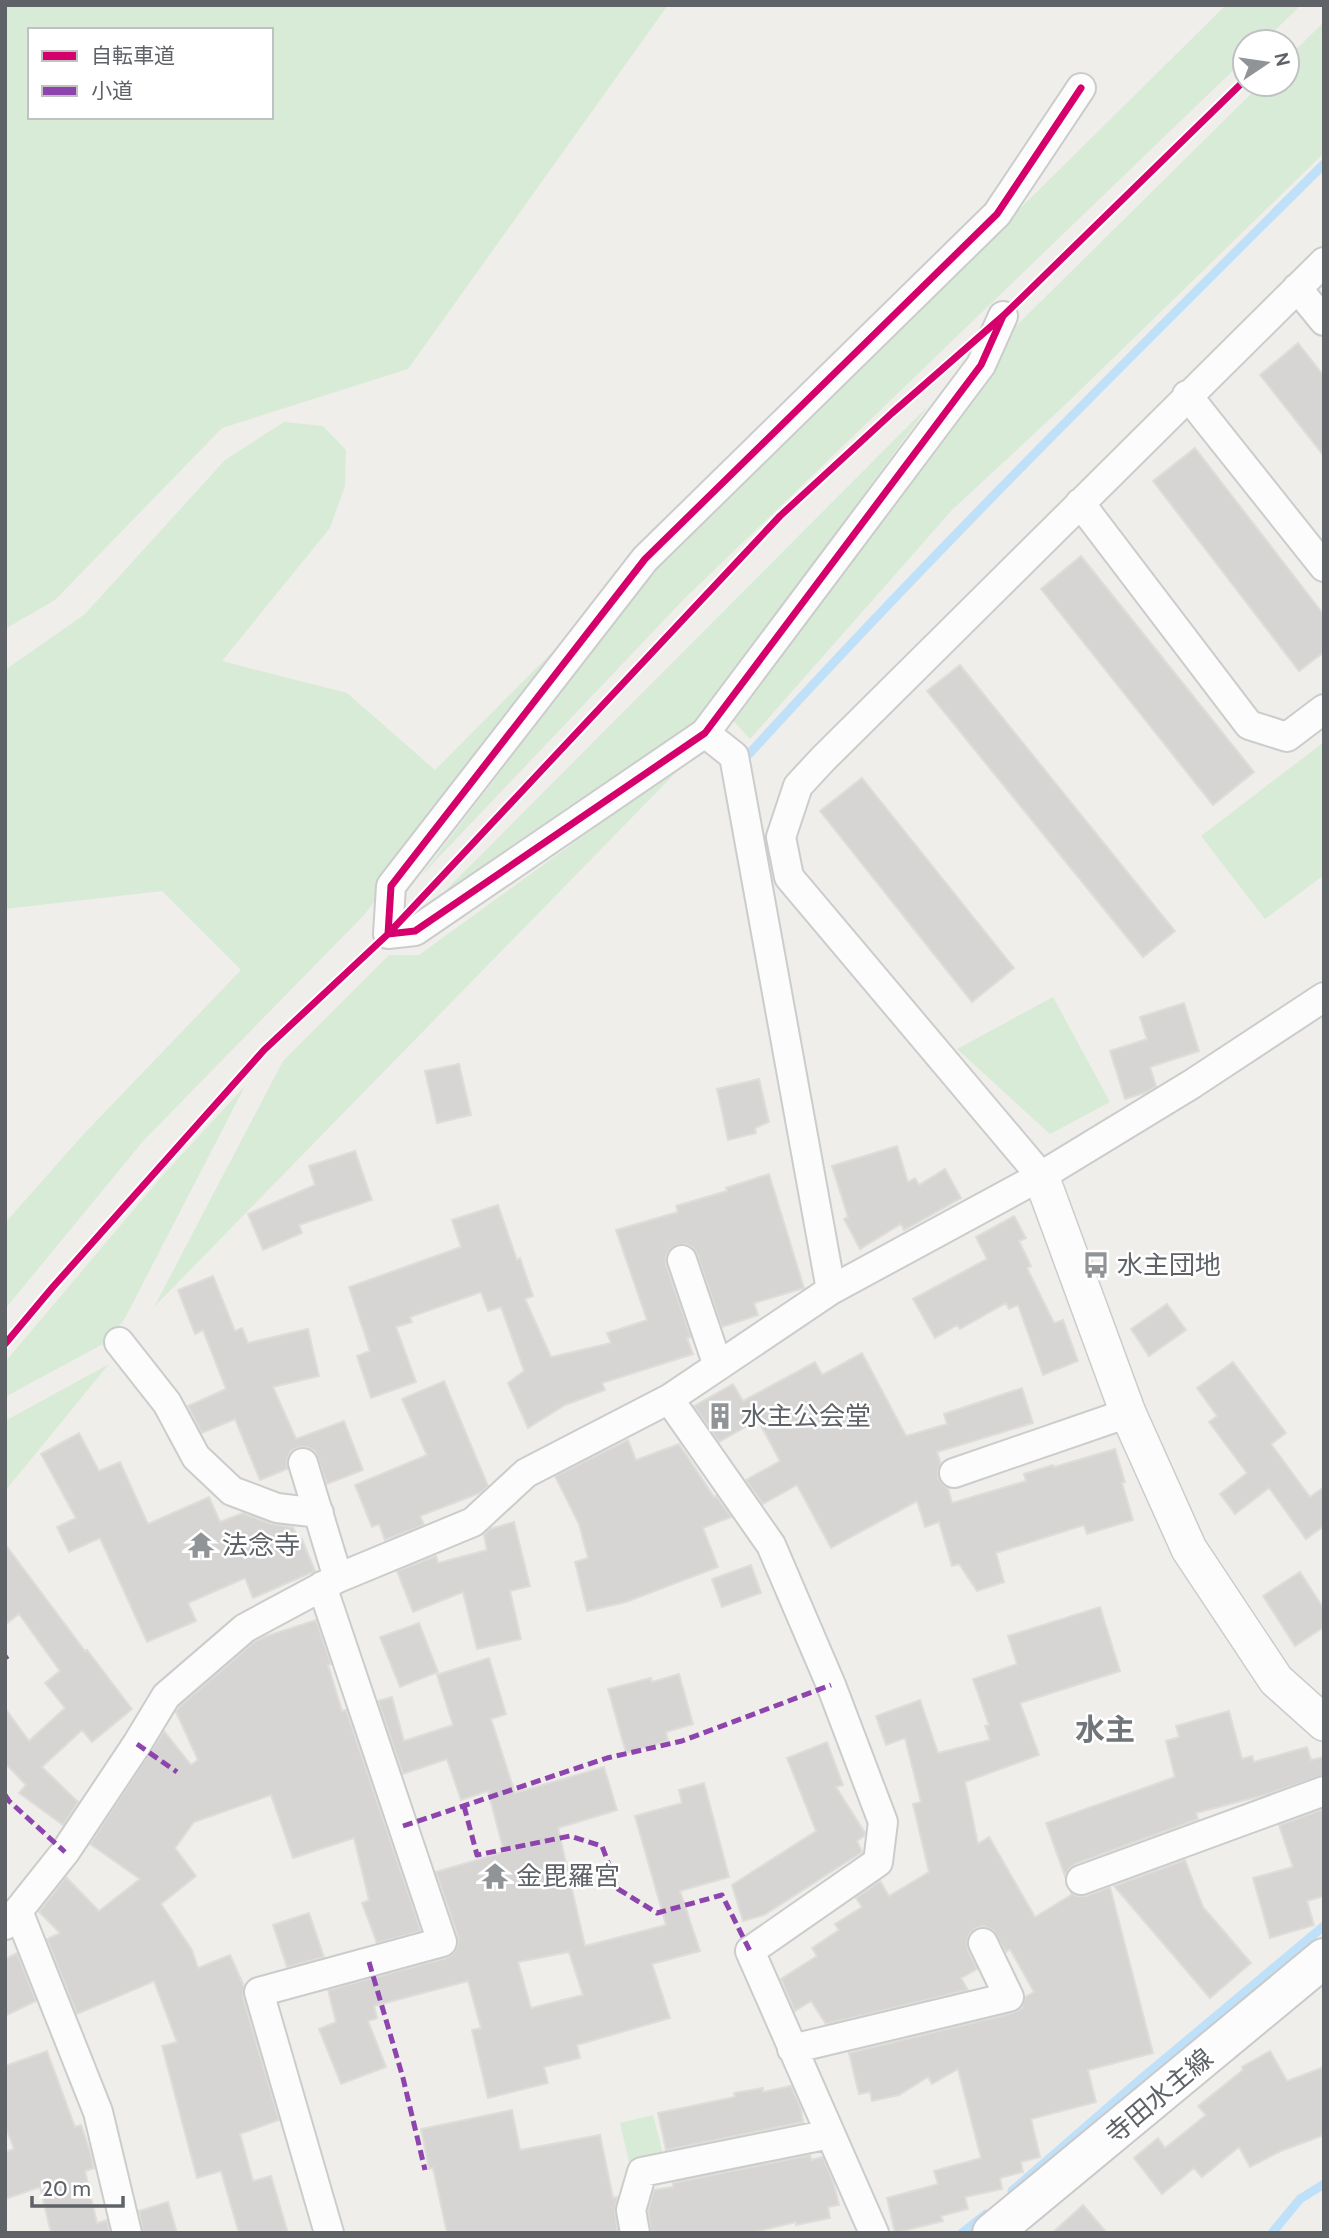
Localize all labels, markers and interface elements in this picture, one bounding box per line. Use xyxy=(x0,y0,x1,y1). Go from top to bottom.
legend xyxy=(28,28,273,119)
north arrow xyxy=(1231,28,1301,98)
text: 自転車道 xyxy=(91,43,175,68)
text: N xyxy=(1269,50,1295,68)
text: 小道 xyxy=(91,78,133,103)
place label: 水主団地 xyxy=(1117,1249,1221,1281)
bus stop icon: 水主団地 xyxy=(1081,1250,1111,1280)
place label: 水主公会堂 xyxy=(741,1400,871,1432)
building icon: 水主公会堂 xyxy=(705,1401,735,1431)
place label: 法念寺 xyxy=(222,1529,300,1561)
temple icon: 法念寺 xyxy=(186,1530,216,1560)
district label: 水主 xyxy=(1075,1711,1135,1748)
place label: 金毘羅宮 xyxy=(516,1860,620,1892)
temple icon: 金毘羅宮 xyxy=(480,1861,510,1891)
street label: 寺田水主線 xyxy=(1099,2042,1219,2150)
scale bar xyxy=(32,2164,122,2208)
text: 20 m xyxy=(42,2176,91,2201)

